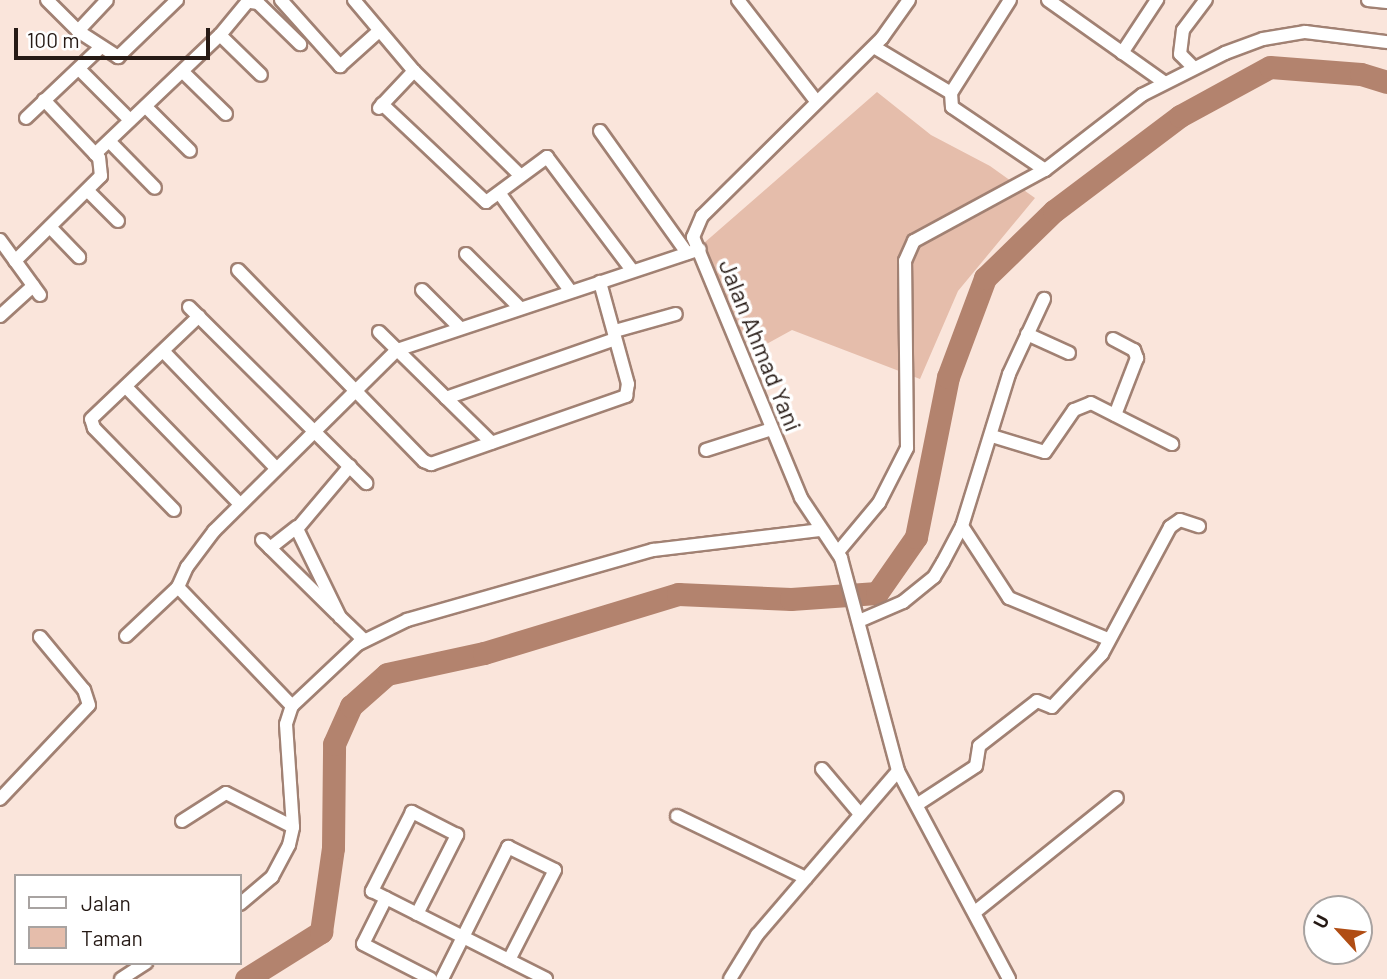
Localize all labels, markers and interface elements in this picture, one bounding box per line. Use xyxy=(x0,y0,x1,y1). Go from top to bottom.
scale bar xyxy=(18,14,214,58)
text: 100 m xyxy=(27,27,80,52)
street label: Jalan Ahmad Yani xyxy=(713,255,809,435)
legend xyxy=(14,874,242,965)
text: Jalan xyxy=(81,890,131,915)
north arrow xyxy=(1303,895,1373,965)
text: U xyxy=(1308,911,1334,932)
text: Taman xyxy=(81,925,143,950)

